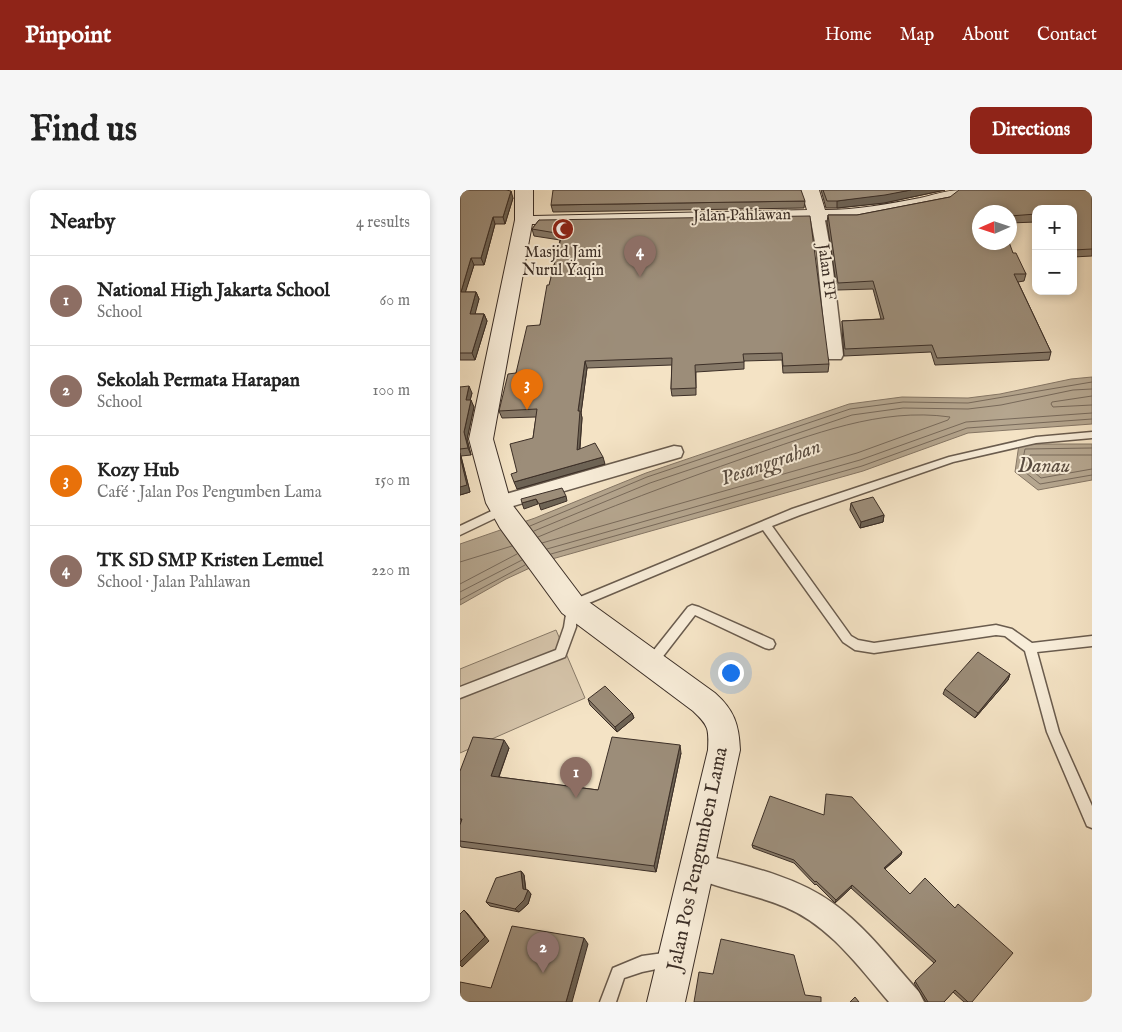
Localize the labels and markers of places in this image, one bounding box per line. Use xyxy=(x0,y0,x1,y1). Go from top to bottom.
mosque icon: Masjid Jami Nurul Yaqin xyxy=(551,217,575,241)
pin: 4 xyxy=(624,236,656,277)
place label: Masjid Jami Nurul Yaqin xyxy=(522,243,604,281)
pin: 3 xyxy=(511,369,543,410)
pin: 1 xyxy=(560,757,592,798)
pin: 2 xyxy=(527,932,559,973)

